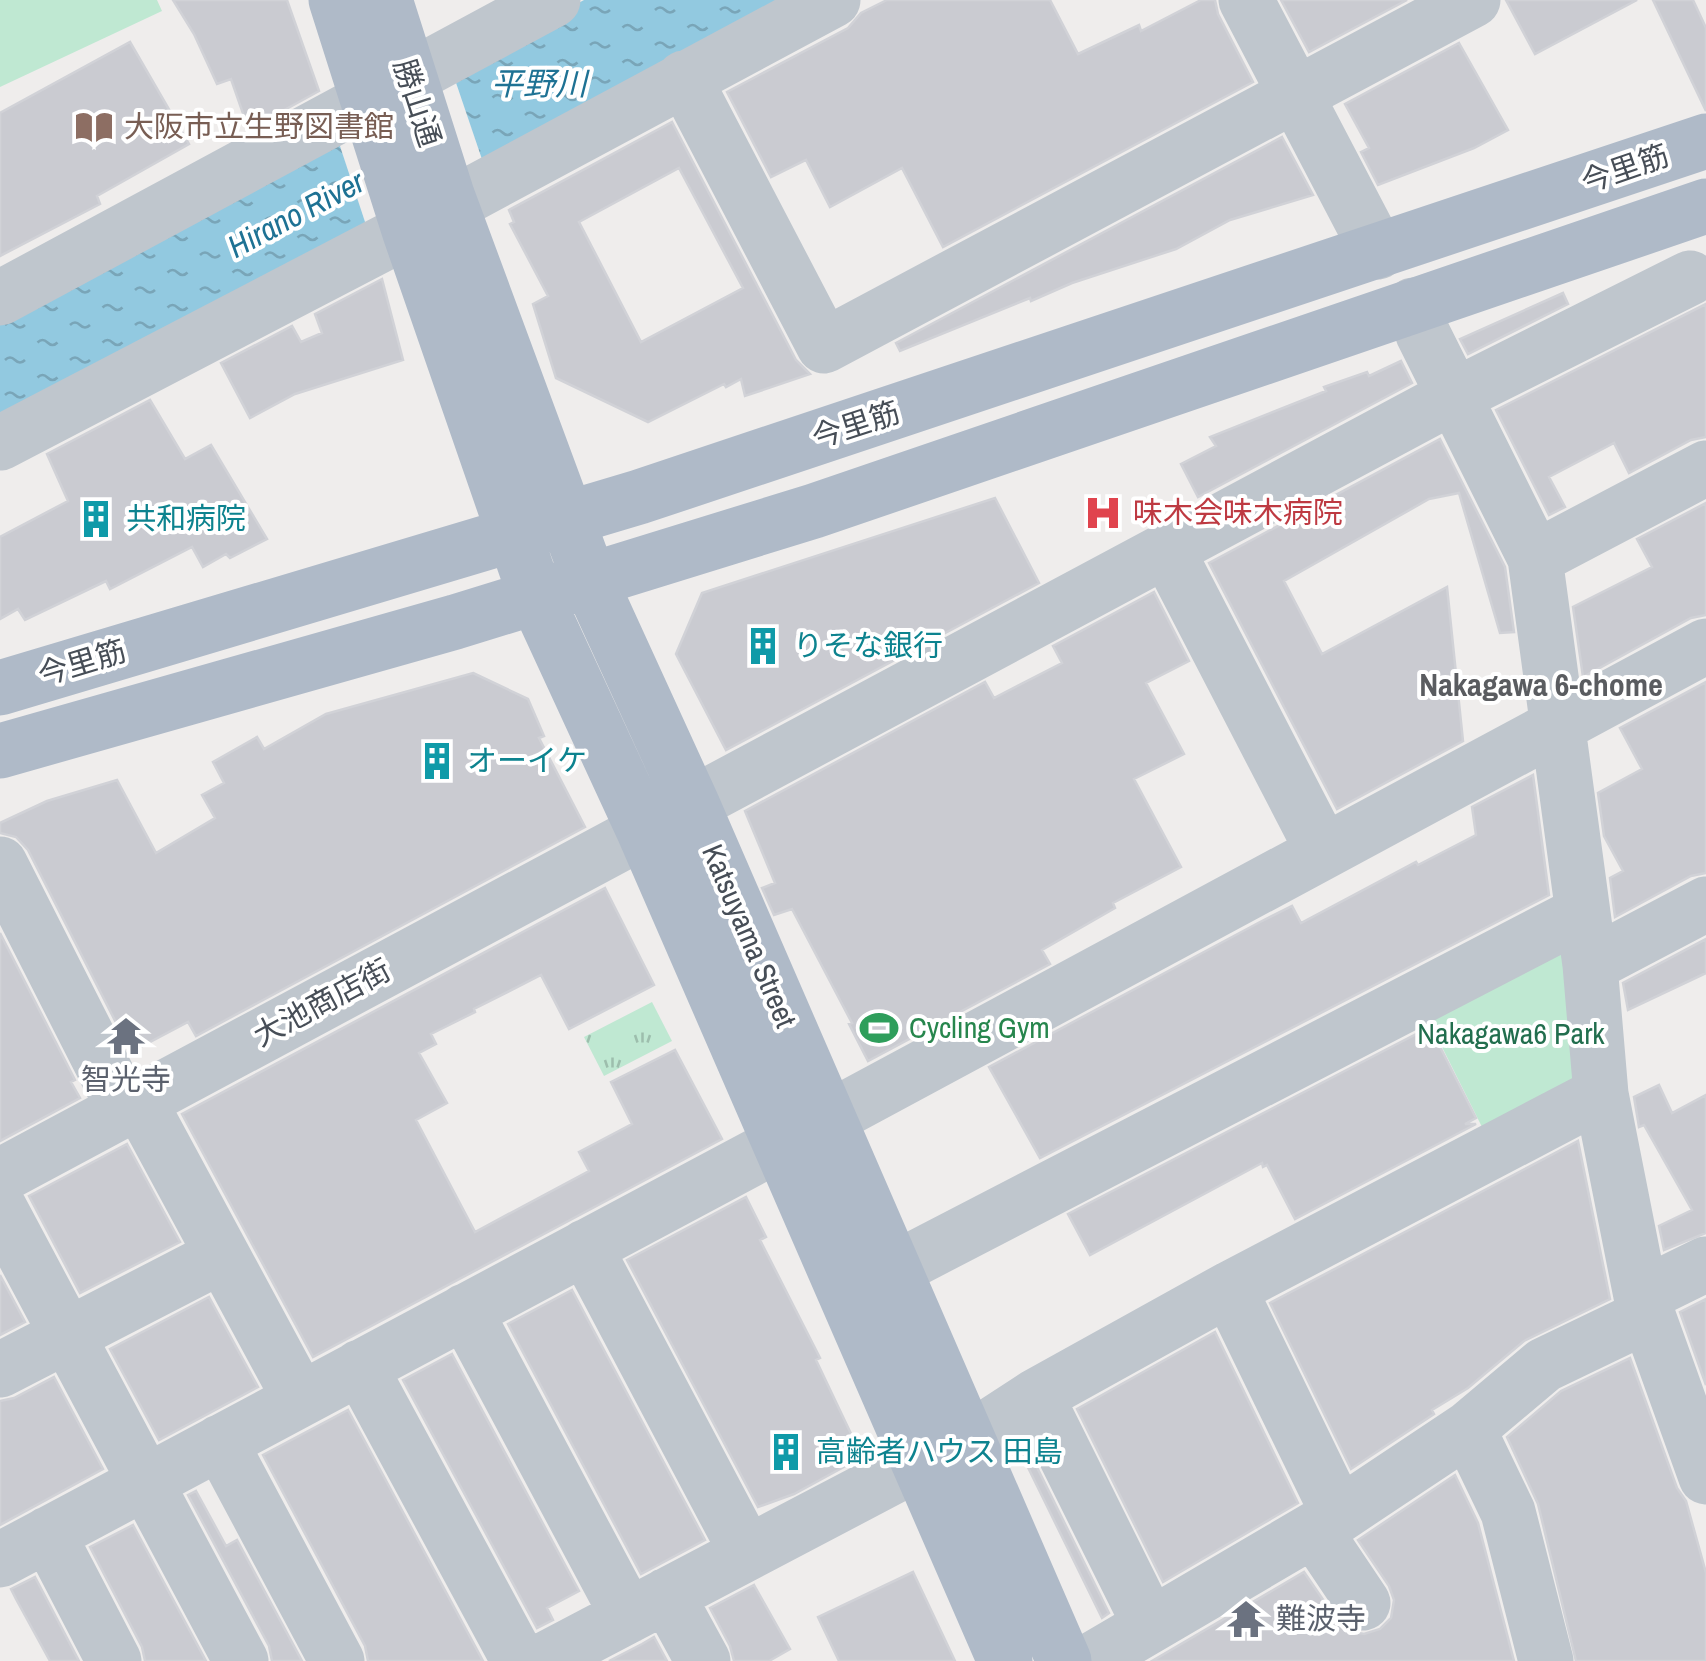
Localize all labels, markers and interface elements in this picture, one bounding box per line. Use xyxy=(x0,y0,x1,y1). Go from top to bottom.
street label: 勝山通 xyxy=(385,54,451,152)
water label: 平野川 xyxy=(491,62,590,105)
library icon: 大阪市立生野図書館 xyxy=(73,106,115,148)
place label: 大阪市立生野図書館 xyxy=(124,106,394,146)
street label: 今里筋 xyxy=(1576,134,1674,202)
water label: Hirano River xyxy=(220,159,373,267)
street label: 今里筋 xyxy=(807,391,905,457)
hospital icon: 味木会味木病院 xyxy=(1082,492,1124,534)
place label: 味木会味木病院 xyxy=(1133,492,1343,532)
building icon: 共和病院 xyxy=(75,498,117,540)
place label: 共和病院 xyxy=(126,498,246,538)
building icon: りそな銀行 xyxy=(742,625,784,667)
place label: りそな銀行 xyxy=(793,625,943,665)
street label: 今里筋 xyxy=(33,630,131,694)
district label: Nakagawa 6-chome xyxy=(1419,663,1663,706)
building icon: オーイケ xyxy=(416,740,458,782)
place label: オーイケ xyxy=(467,740,587,780)
street label: Katsuyama Street xyxy=(693,838,807,1034)
street label: 大池商店街 xyxy=(246,949,397,1055)
sports icon: Cycling Gym xyxy=(858,1007,900,1049)
place label: Cycling Gym xyxy=(909,1007,1050,1047)
park label: Nakagawa6 Park xyxy=(1417,1013,1605,1053)
temple icon: 智光寺 xyxy=(105,1015,147,1057)
place label: 智光寺 xyxy=(81,1059,171,1099)
building icon: 高齢者ハウス 田島 xyxy=(765,1431,807,1473)
place label: 高齢者ハウス 田島 xyxy=(816,1431,1063,1471)
temple icon: 難波寺 xyxy=(1225,1598,1267,1640)
place label: 難波寺 xyxy=(1276,1598,1366,1638)

